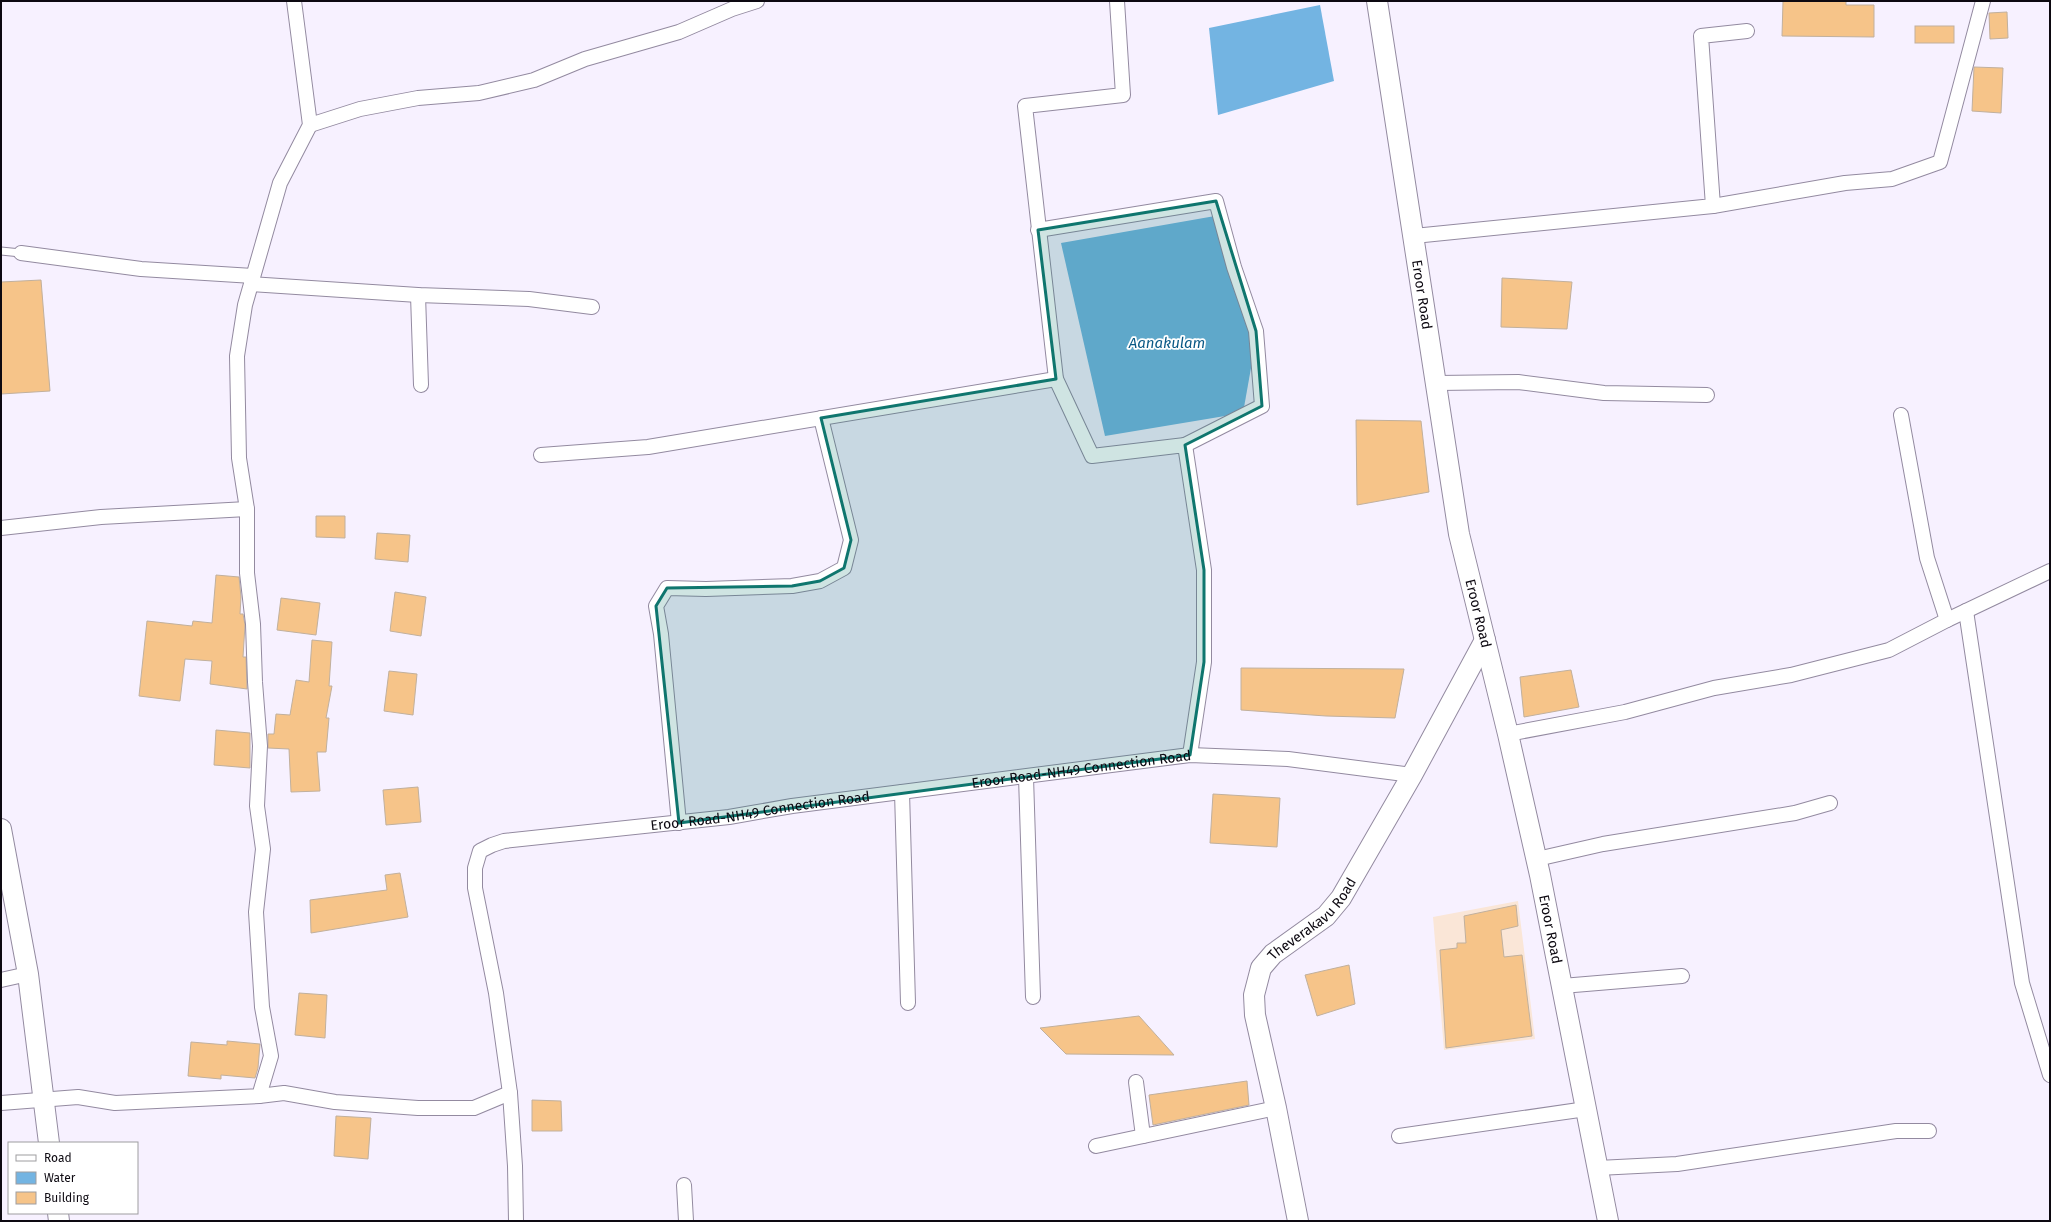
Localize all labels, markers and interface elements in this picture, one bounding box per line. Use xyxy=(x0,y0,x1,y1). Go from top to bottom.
street label: Eroor Road xyxy=(1408,259,1436,331)
water label: Aanakulam xyxy=(1128,334,1205,352)
street label: Eroor Road xyxy=(1462,577,1495,649)
street label: Eroor Road-NH49 Connection Road xyxy=(971,746,1192,791)
street label: Eroor Road-NH49 Connection Road xyxy=(650,788,871,834)
street label: Theverakavu Road xyxy=(1264,874,1360,963)
street label: Eroor Road xyxy=(1536,893,1566,965)
legend xyxy=(8,1142,138,1214)
text: Road xyxy=(44,1151,72,1165)
text: Water xyxy=(44,1171,76,1185)
text: Building xyxy=(44,1191,90,1205)

